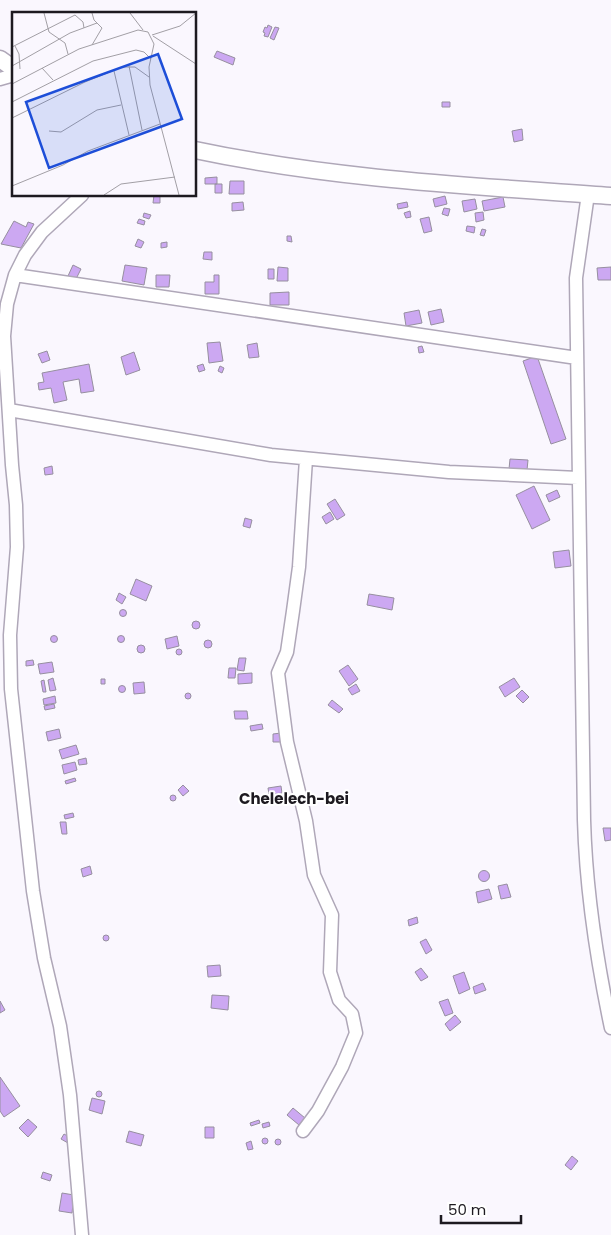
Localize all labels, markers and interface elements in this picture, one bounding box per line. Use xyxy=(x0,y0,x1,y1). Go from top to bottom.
inset map xyxy=(12,12,196,196)
district label: Chelelech-bei xyxy=(239,788,349,809)
scale bar xyxy=(441,1192,521,1224)
text: 50 m xyxy=(448,1199,486,1220)

